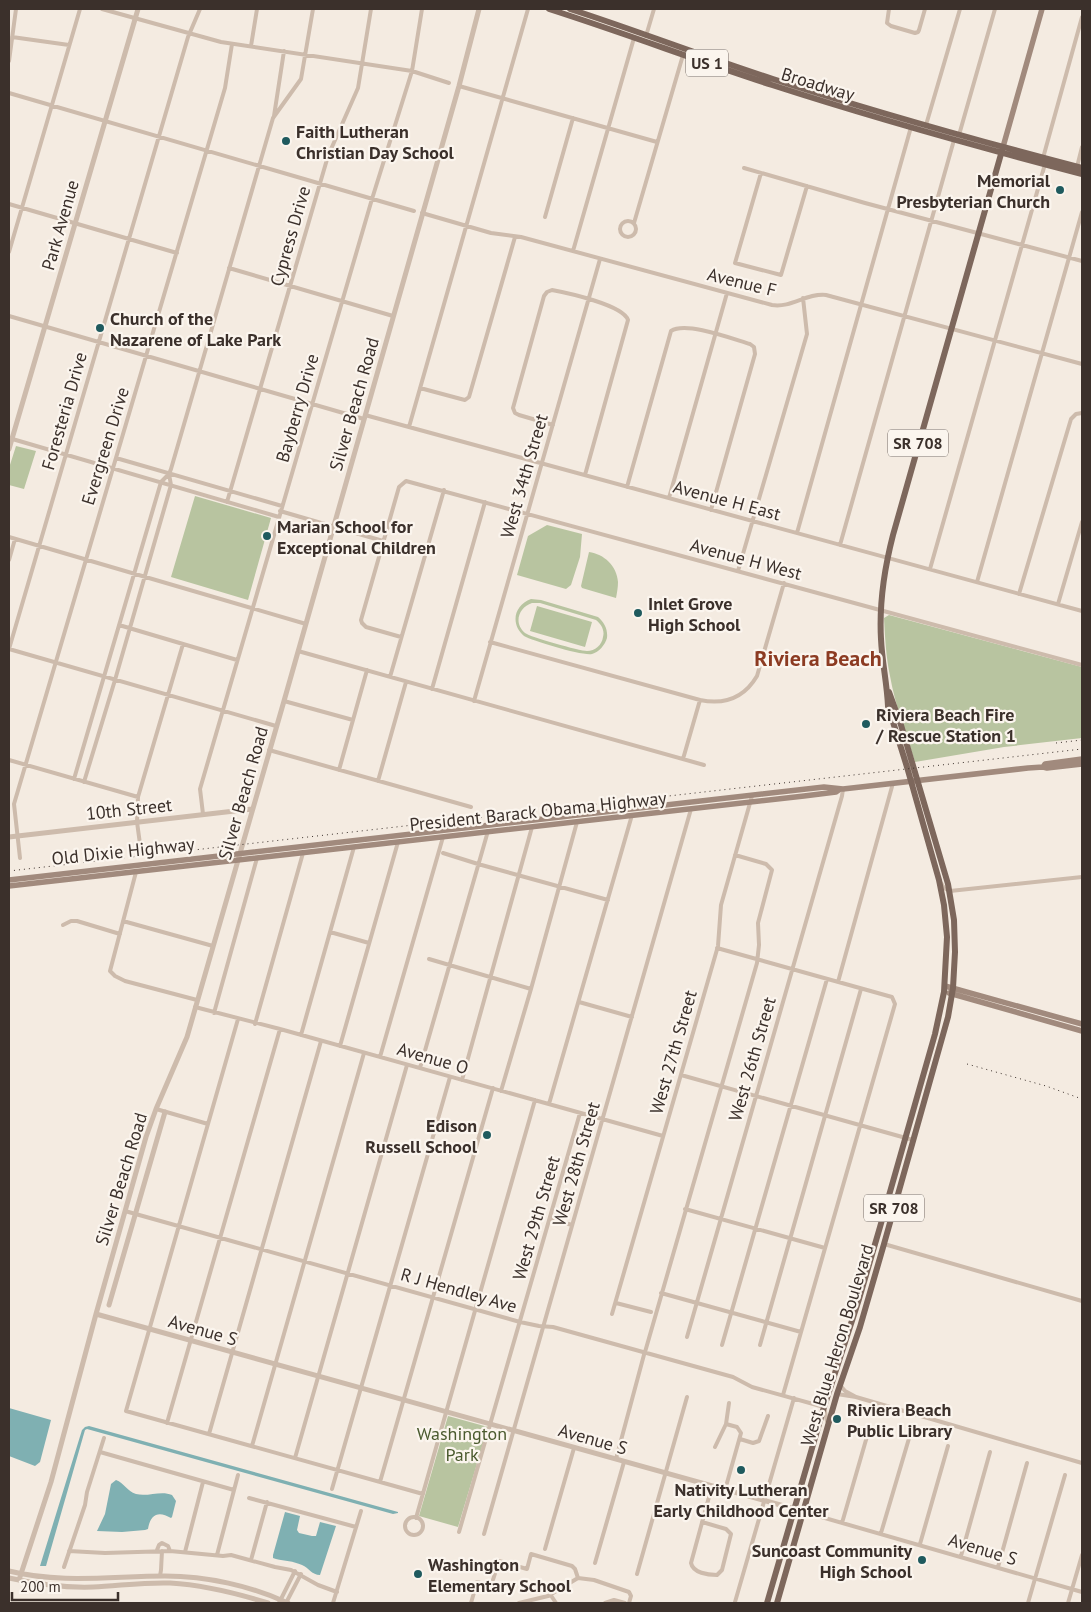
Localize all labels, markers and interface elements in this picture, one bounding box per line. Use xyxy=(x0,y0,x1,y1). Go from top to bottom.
road number: US 1 xyxy=(686,49,728,76)
street label: Broadway xyxy=(779,62,858,106)
place label: Faith Lutheran Christian Day School xyxy=(296,120,455,164)
marker: Faith Lutheran Christian Day School xyxy=(280,135,292,147)
place label: Memorial Presbyterian Church xyxy=(896,169,1051,213)
street label: Park Avenue xyxy=(36,177,84,273)
street label: Cypress Drive xyxy=(265,183,315,289)
marker: Memorial Presbyterian Church xyxy=(1054,184,1066,196)
street label: Avenue F xyxy=(705,262,779,302)
place label: Church of the Nazarene of Lake Park xyxy=(110,307,281,351)
marker: Church of the Nazarene of Lake Park xyxy=(94,322,106,334)
street label: Silver Beach Road xyxy=(324,335,384,473)
street label: Foresteria Drive xyxy=(36,349,92,473)
street label: Bayberry Drive xyxy=(271,351,323,465)
street label: Evergreen Drive xyxy=(76,384,134,508)
street label: West 34th Street xyxy=(495,411,553,541)
road number: SR 708 xyxy=(888,429,948,456)
street label: Avenue H East xyxy=(671,475,783,525)
place label: Marian School for Exceptional Children xyxy=(277,515,436,559)
marker: Marian School for Exceptional Children xyxy=(261,530,273,542)
street label: Avenue H West xyxy=(688,533,804,585)
place label: Inlet Grove High School xyxy=(648,592,741,636)
marker: Inlet Grove High School xyxy=(632,607,644,619)
district label: Riviera Beach xyxy=(754,644,882,672)
place label: Riviera Beach Fire / Rescue Station 1 xyxy=(875,703,1016,747)
marker: Riviera Beach Fire / Rescue Station 1 xyxy=(860,718,872,730)
street label: Silver Beach Road xyxy=(213,724,273,862)
street label: President Barack Obama Highway xyxy=(408,786,668,836)
street label: 10th Street xyxy=(85,793,173,825)
street label: Old Dixie Highway xyxy=(50,832,196,870)
street label: West 27th Street xyxy=(644,987,702,1117)
street label: West 26th Street xyxy=(723,994,781,1124)
street label: Avenue O xyxy=(395,1037,471,1079)
street label: West 28th Street xyxy=(547,1099,605,1229)
street label: Silver Beach Road xyxy=(90,1110,152,1248)
place label: Edison Russell School xyxy=(365,1114,478,1158)
marker: Edison Russell School xyxy=(481,1129,493,1141)
street label: West 29th Street xyxy=(507,1153,565,1283)
road number: SR 708 xyxy=(864,1194,924,1222)
street label: West Blue Heron Boulevard xyxy=(795,1241,879,1449)
street label: R J Hendley Ave xyxy=(398,1262,520,1318)
street label: Avenue S xyxy=(166,1309,240,1351)
place label: Riviera Beach Public Library xyxy=(847,1398,952,1442)
marker: Riviera Beach Public Library xyxy=(831,1413,843,1425)
street label: Avenue S xyxy=(556,1418,630,1460)
park label: Washington Park xyxy=(417,1422,507,1466)
marker: Nativity Lutheran Early Childhood Center xyxy=(735,1464,747,1476)
place label: Nativity Lutheran Early Childhood Center xyxy=(653,1478,829,1522)
street label: Avenue S xyxy=(946,1528,1020,1570)
place label: Suncoast Community High School xyxy=(752,1539,913,1583)
place label: Washington Elementary School xyxy=(428,1553,572,1597)
marker: Suncoast Community High School xyxy=(916,1554,928,1566)
marker: Washington Elementary School xyxy=(412,1568,424,1580)
scale bar xyxy=(12,1570,119,1602)
text: 200 m xyxy=(20,1577,61,1596)

